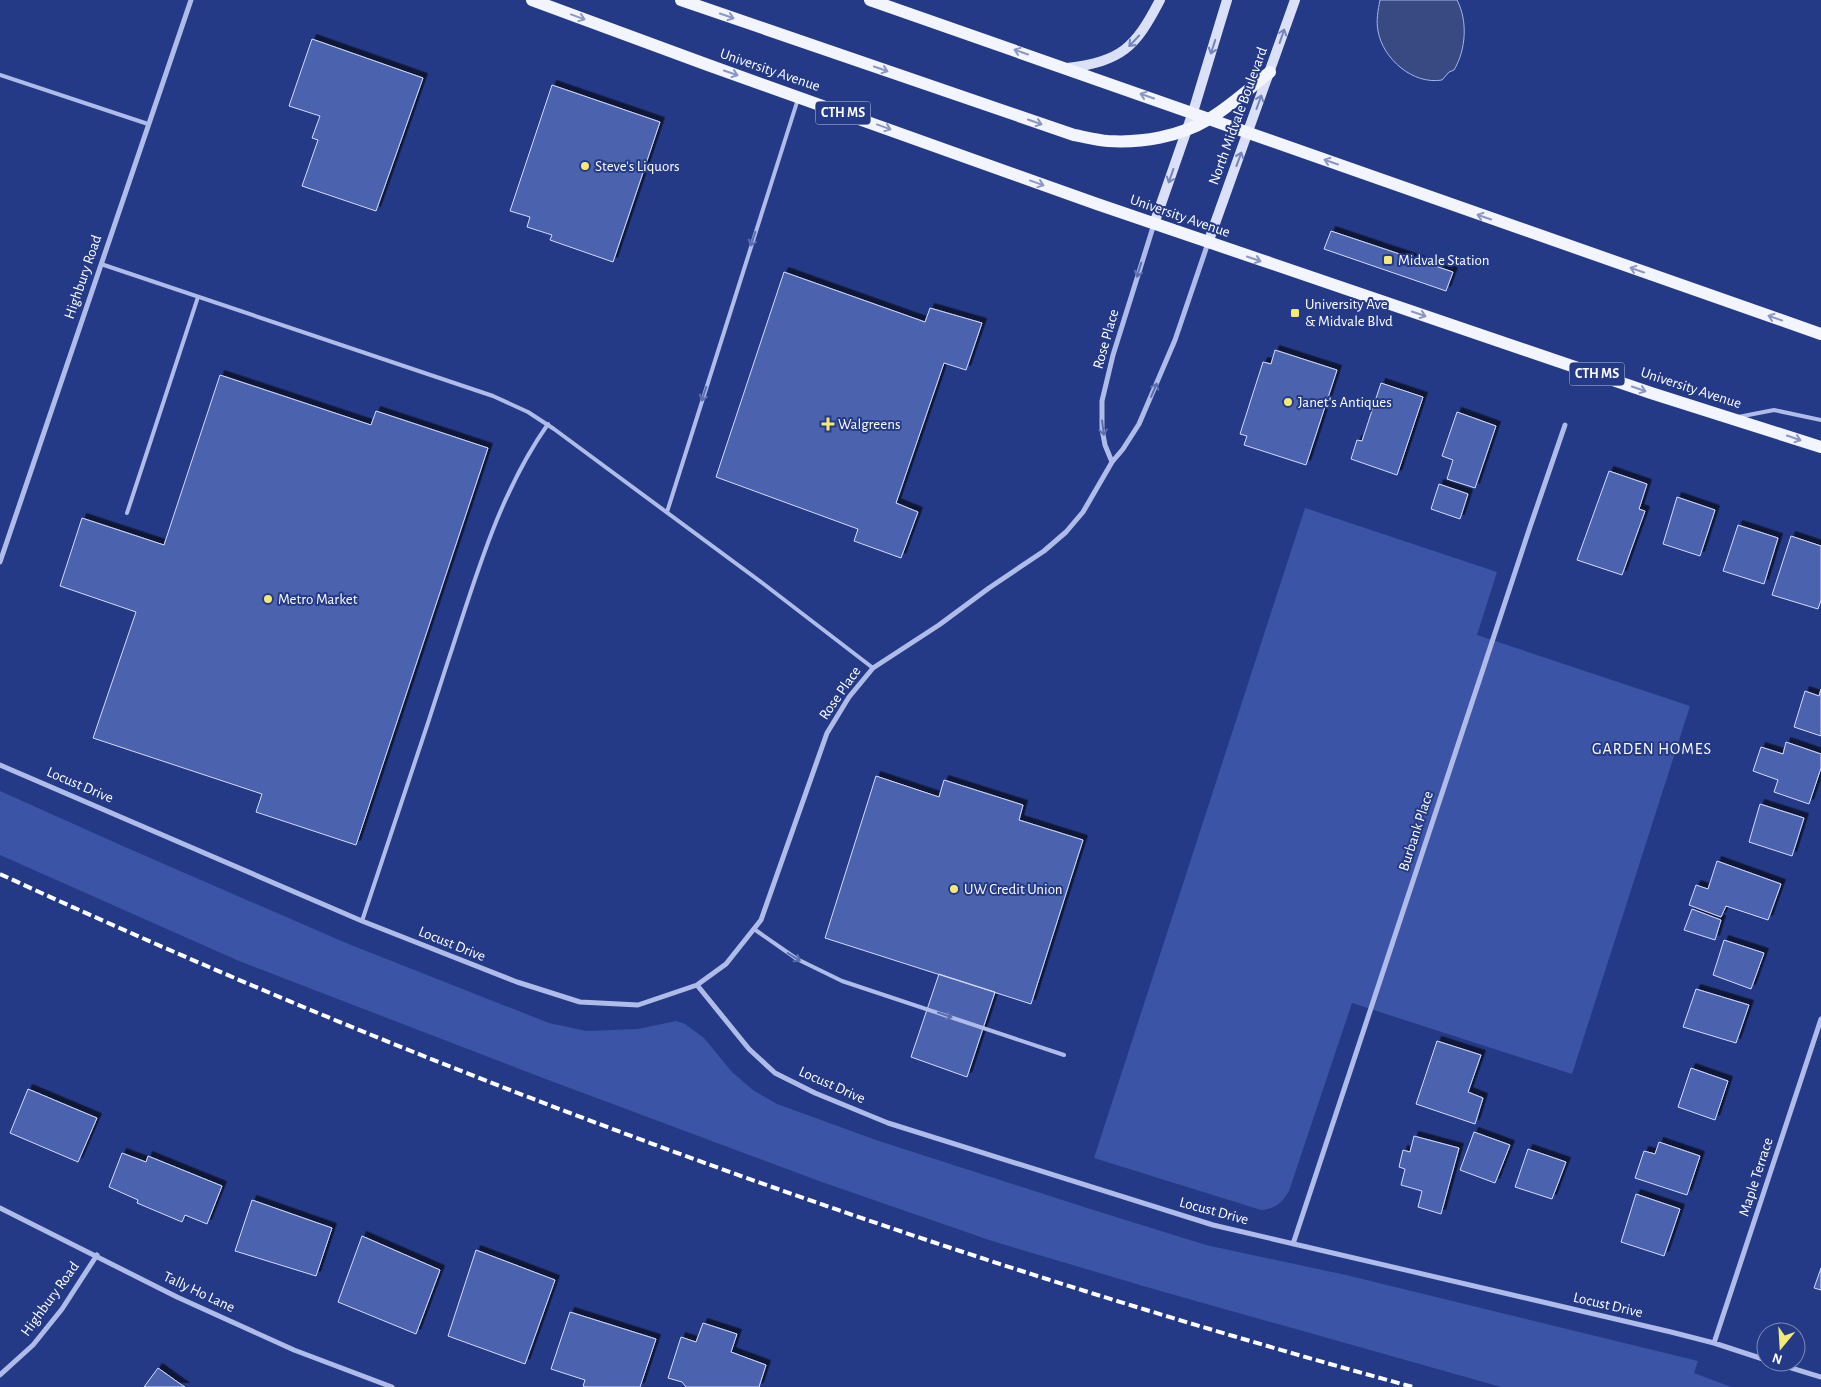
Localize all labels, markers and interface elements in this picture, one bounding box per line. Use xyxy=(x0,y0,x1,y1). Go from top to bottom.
one-way arrow xyxy=(719,12,735,21)
one-way arrow xyxy=(570,13,585,22)
one-way arrow xyxy=(1278,28,1288,44)
one-way arrow xyxy=(1128,34,1140,47)
one-way arrow xyxy=(1207,38,1217,54)
street label: North Midvale Boulevard xyxy=(1206,45,1270,187)
street label: University Avenue xyxy=(718,46,822,94)
one-way arrow xyxy=(1013,47,1029,56)
one-way arrow xyxy=(873,65,888,74)
one-way arrow xyxy=(723,69,738,78)
one-way arrow xyxy=(1139,91,1155,101)
one-way arrow xyxy=(1255,95,1264,110)
road number: CTH MS xyxy=(816,102,870,125)
one-way arrow xyxy=(1026,117,1042,127)
one-way arrow xyxy=(876,123,892,133)
one-way arrow xyxy=(1235,151,1244,167)
one-way arrow xyxy=(1324,157,1339,166)
place label: Steve's Liquors xyxy=(595,159,680,174)
marker: Steve's Liquors xyxy=(579,160,591,172)
one-way arrow xyxy=(1165,168,1175,184)
one-way arrow xyxy=(1028,178,1044,188)
street label: University Avenue xyxy=(1128,192,1232,240)
one-way arrow xyxy=(1476,211,1492,221)
one-way arrow xyxy=(748,230,758,246)
street label: Highbury Road xyxy=(62,233,104,321)
place label: Midvale Station xyxy=(1398,253,1490,268)
one-way arrow xyxy=(1246,254,1262,264)
marker: Midvale Station xyxy=(1382,254,1394,266)
one-way arrow xyxy=(1133,262,1143,278)
one-way arrow xyxy=(1630,265,1646,274)
place label: University Ave & Midvale Blvd xyxy=(1305,297,1393,329)
street label: Rose Place xyxy=(1090,307,1122,370)
marker: University Ave & Midvale Blvd xyxy=(1289,307,1301,319)
one-way arrow xyxy=(1411,310,1427,320)
one-way arrow xyxy=(1768,313,1783,322)
road number: CTH MS xyxy=(1570,362,1624,386)
street label: University Avenue xyxy=(1639,365,1743,411)
one-way arrow xyxy=(1149,383,1159,398)
one-way arrow xyxy=(699,385,708,401)
one-way arrow xyxy=(1631,385,1647,394)
place label: Janet's Antiques xyxy=(1298,395,1392,410)
marker: Janet's Antiques xyxy=(1282,396,1294,408)
place label: Walgreens xyxy=(838,417,900,432)
marker: Walgreens xyxy=(822,418,834,430)
one-way arrow xyxy=(1098,419,1108,435)
one-way arrow xyxy=(1786,434,1802,444)
place label: Metro Market xyxy=(278,592,358,607)
marker: Metro Market xyxy=(262,593,274,605)
street label: Rose Place xyxy=(816,664,864,722)
district label: GARDEN HOMES xyxy=(1592,741,1712,757)
street label: Locust Drive xyxy=(44,764,116,806)
street label: Burbank Place xyxy=(1396,789,1436,873)
place label: UW Credit Union xyxy=(964,882,1063,897)
marker: UW Credit Union xyxy=(948,883,960,895)
street label: Locust Drive xyxy=(416,924,488,964)
one-way arrow xyxy=(787,952,801,962)
one-way arrow xyxy=(937,1011,953,1020)
street label: Locust Drive xyxy=(797,1064,867,1106)
street label: Maple Terrace xyxy=(1736,1136,1776,1218)
street label: Locust Drive xyxy=(1178,1195,1250,1227)
street label: Highbury Road xyxy=(18,1259,82,1339)
street label: Tally Ho Lane xyxy=(161,1269,237,1315)
street label: Locust Drive xyxy=(1572,1290,1644,1320)
north arrow xyxy=(1756,1322,1806,1372)
text: N xyxy=(1770,1350,1784,1367)

